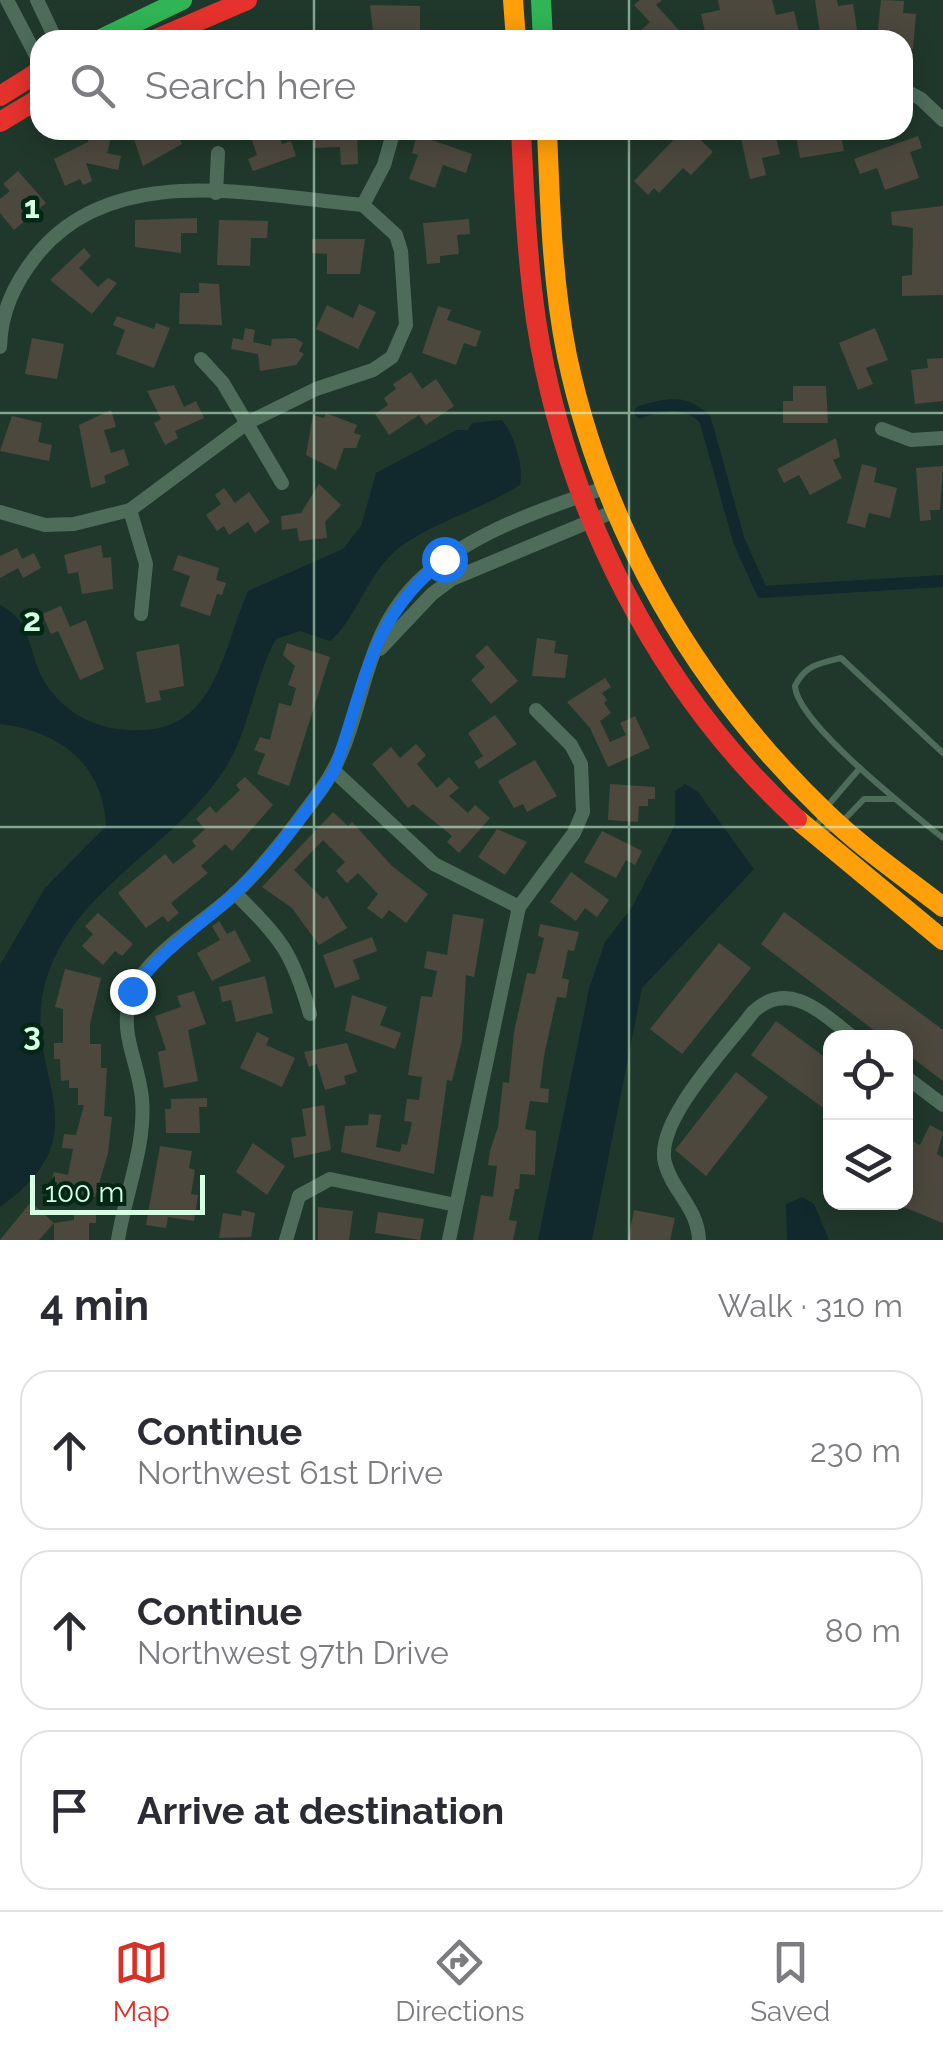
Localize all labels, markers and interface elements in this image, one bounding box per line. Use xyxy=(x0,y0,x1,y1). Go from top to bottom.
search box xyxy=(30,30,913,140)
icon: search xyxy=(65,58,120,113)
text: Search here xyxy=(145,63,356,108)
text: 1 xyxy=(24,188,40,225)
route start xyxy=(422,537,468,583)
text: 2 xyxy=(23,601,41,638)
route end xyxy=(110,969,156,1015)
text: 3 xyxy=(23,1015,41,1052)
map controls xyxy=(823,1030,913,1210)
button: locate xyxy=(823,1030,913,1120)
button: layers xyxy=(823,1120,913,1210)
scale bar xyxy=(30,1170,205,1214)
text: 100 m xyxy=(45,1176,124,1209)
text: 4 min xyxy=(40,1281,149,1330)
text: Walk · 310 m xyxy=(718,1287,903,1324)
text: Continue xyxy=(137,1409,302,1454)
icon: ahead xyxy=(42,1423,97,1478)
text: 230 m xyxy=(810,1432,901,1469)
text: Northwest 61st Drive xyxy=(137,1454,443,1491)
text: Continue xyxy=(137,1589,302,1634)
icon: ahead xyxy=(42,1603,97,1658)
text: 80 m xyxy=(825,1612,901,1649)
text: Northwest 97th Drive xyxy=(137,1634,449,1671)
icon: arrive xyxy=(42,1783,97,1838)
text: Arrive at destination xyxy=(137,1788,504,1833)
tab: Map xyxy=(113,1935,170,2028)
tab: Directions xyxy=(395,1935,525,2028)
tab: Saved xyxy=(750,1935,830,2028)

